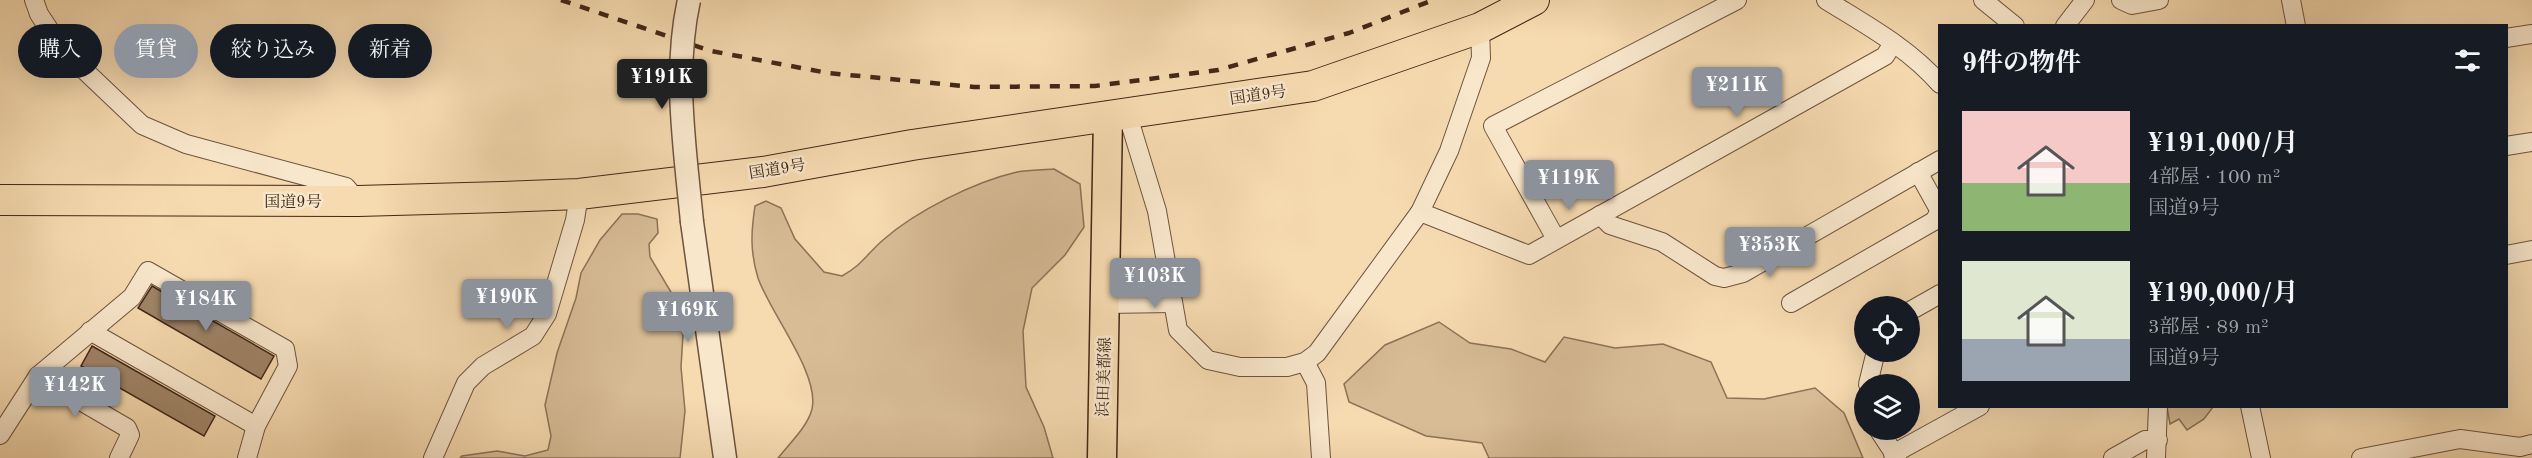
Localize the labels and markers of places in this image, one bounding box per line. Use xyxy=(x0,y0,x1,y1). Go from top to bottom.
pin: ¥191K xyxy=(620,59,704,110)
pin: ¥211K xyxy=(1695,67,1779,118)
pin: ¥119K xyxy=(1527,160,1611,211)
pin: ¥353K xyxy=(1728,227,1812,278)
pin: ¥103K xyxy=(1113,258,1197,309)
pin: ¥190K xyxy=(465,279,549,330)
pin: ¥184K xyxy=(164,281,248,332)
pin: ¥169K xyxy=(646,292,730,343)
pin: ¥142K xyxy=(33,367,117,418)

